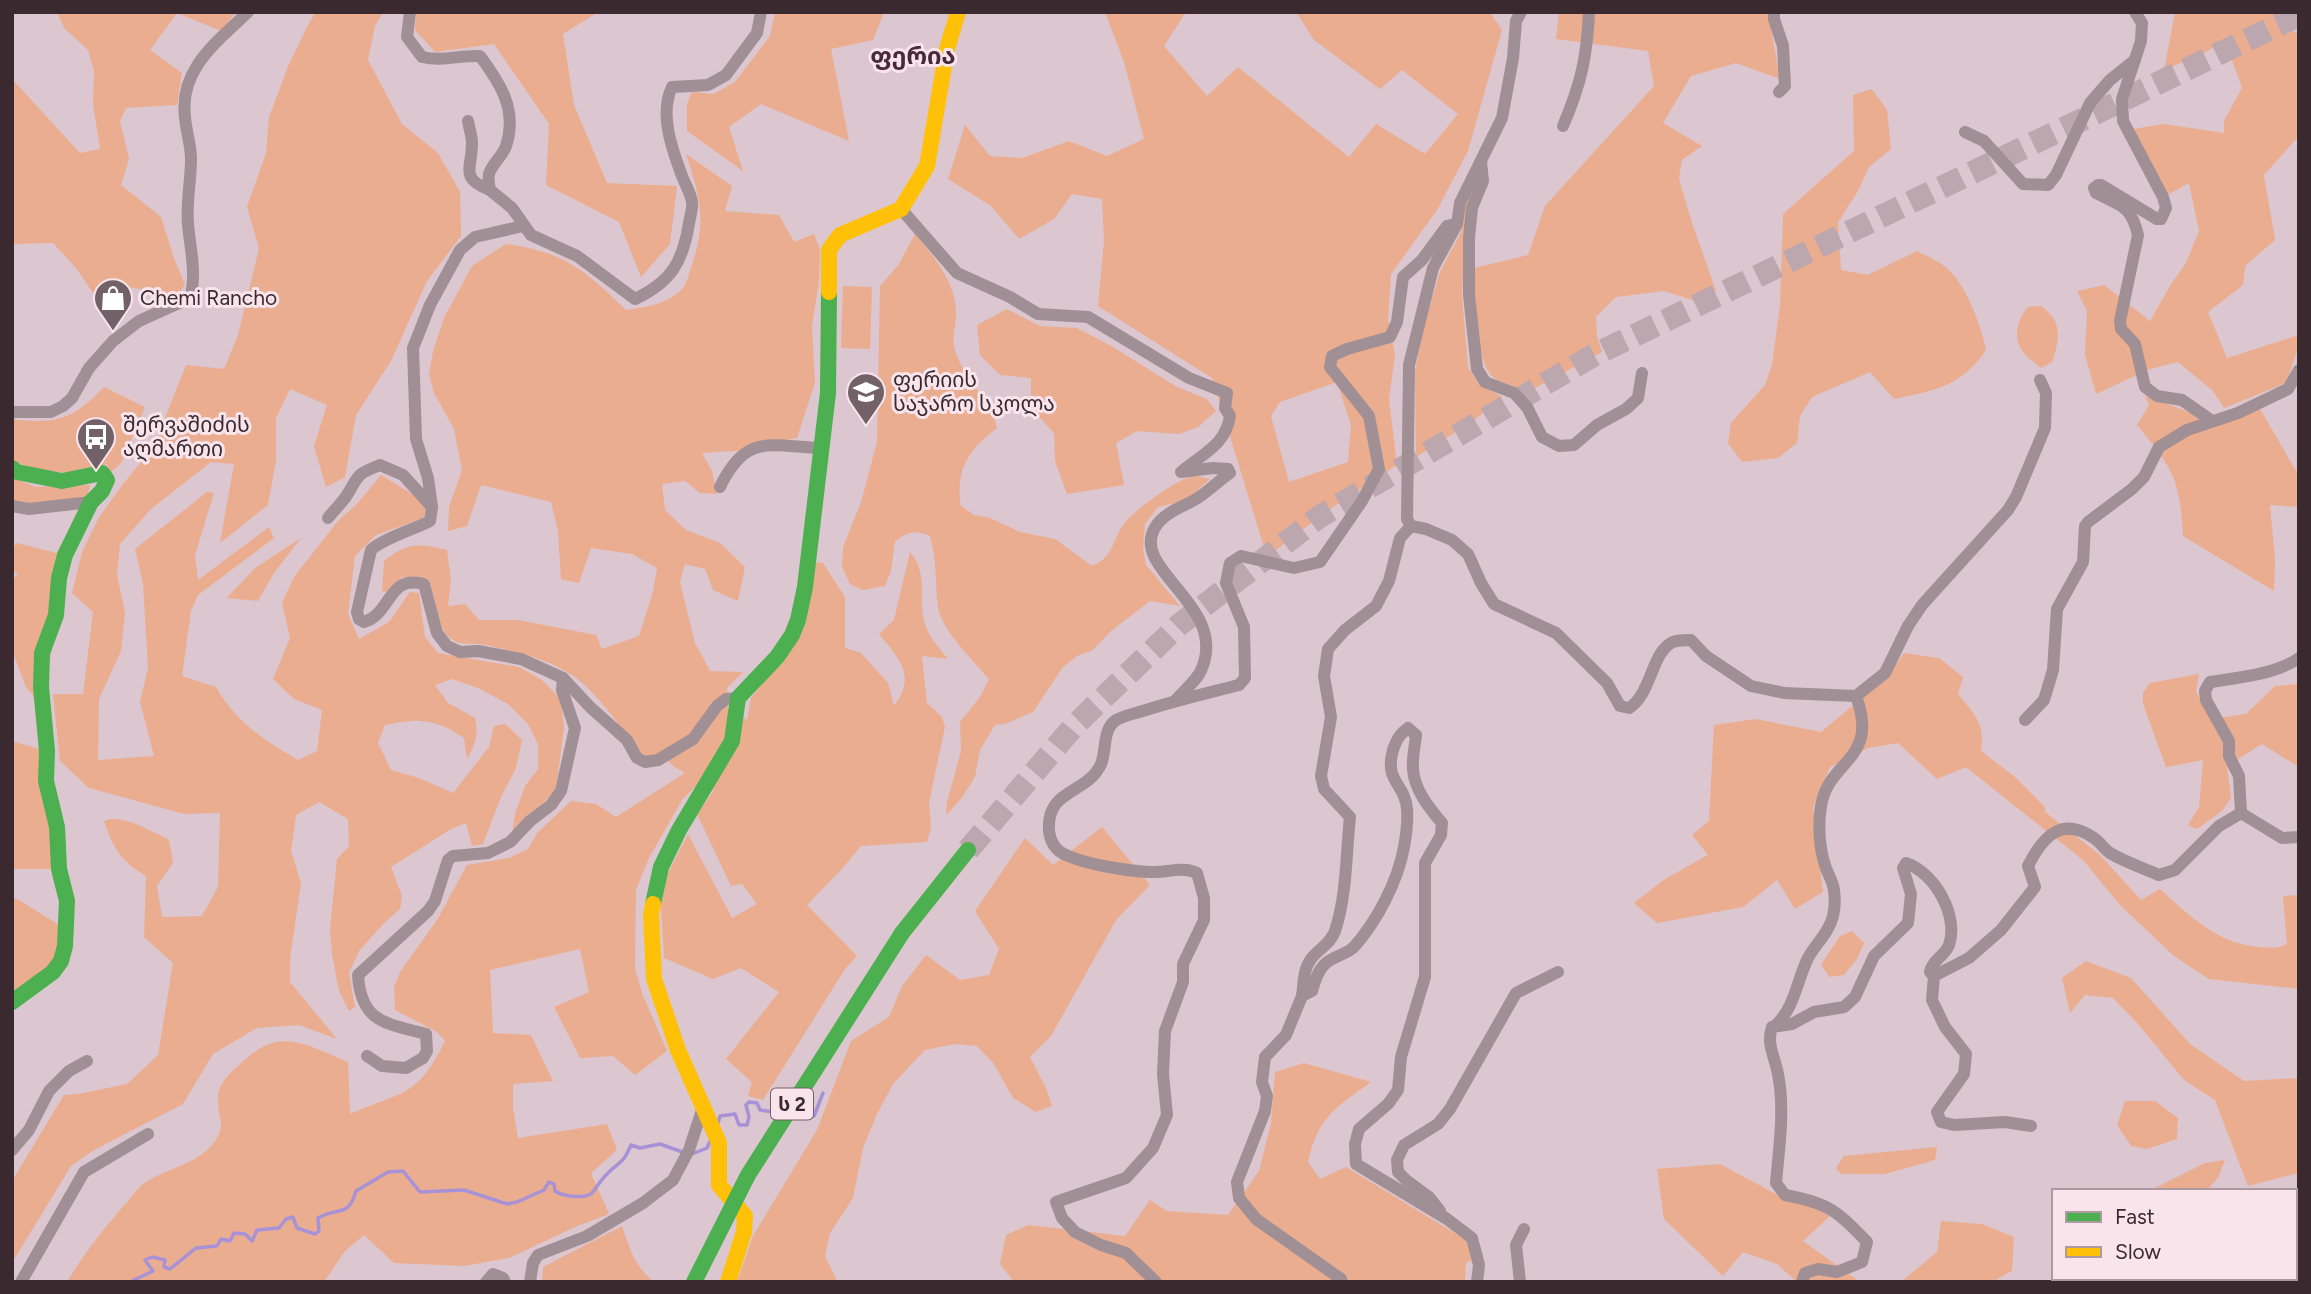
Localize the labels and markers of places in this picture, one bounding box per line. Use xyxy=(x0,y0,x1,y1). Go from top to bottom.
shop icon: Chemi Rancho xyxy=(92,277,134,332)
place label: Chemi Rancho xyxy=(140,285,277,310)
place label: ფერიის საჯარო სკოლა xyxy=(893,367,1055,417)
school or university icon: ფერიის საჯარო სკოლა xyxy=(845,371,887,426)
place label: შერვაშიძის აღმართი xyxy=(123,412,250,462)
bus stop icon: შერვაშიძის აღმართი xyxy=(75,416,117,471)

